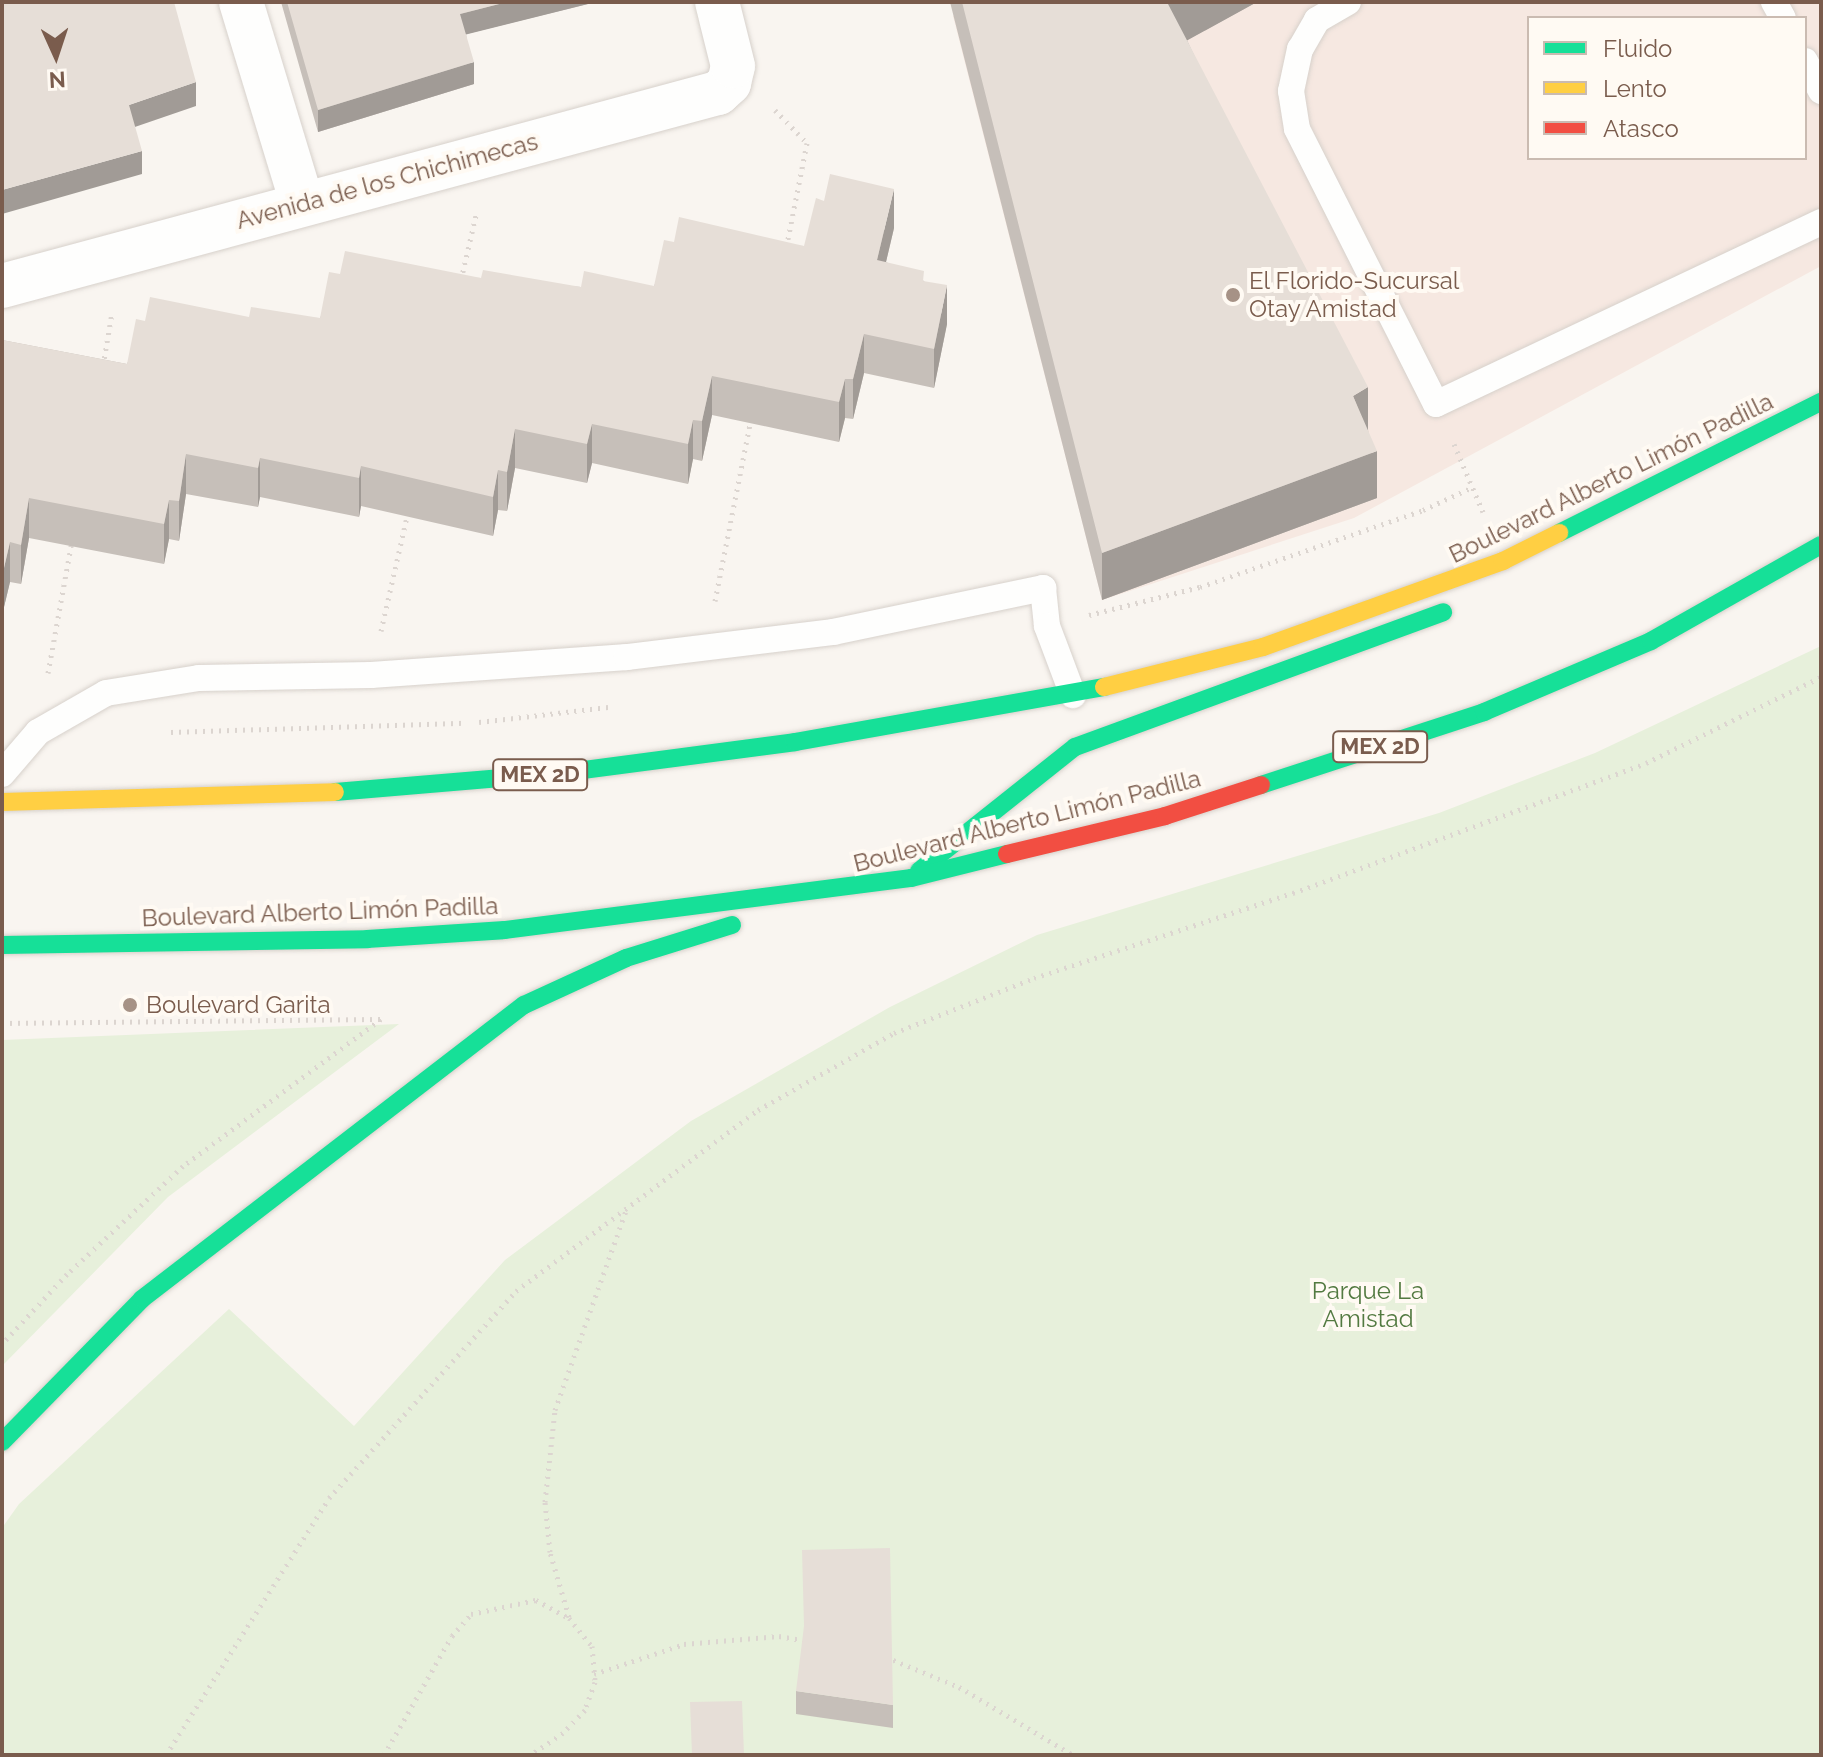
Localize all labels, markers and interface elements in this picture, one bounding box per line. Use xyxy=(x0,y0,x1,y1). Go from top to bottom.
north arrow xyxy=(16,16,96,96)
legend xyxy=(1527,16,1807,160)
text: Fluido xyxy=(1603,34,1672,63)
text: N xyxy=(48,67,66,93)
text: Lento xyxy=(1603,74,1667,103)
text: Atasco xyxy=(1603,114,1679,143)
street label: Avenida de los Chichimecas xyxy=(233,127,541,235)
place label: El Florido-Sucursal Otay Amistad xyxy=(1249,267,1460,323)
marker: El Florido-Sucursal Otay Amistad xyxy=(1224,286,1242,304)
street label: Boulevard Alberto Limón Padilla xyxy=(1444,387,1778,569)
road number: MEX 2D xyxy=(1332,729,1428,765)
road number: MEX 2D xyxy=(492,757,588,793)
street label: Boulevard Alberto Limón Padilla xyxy=(850,764,1204,878)
street label: Boulevard Alberto Limón Padilla xyxy=(141,891,499,933)
place label: Boulevard Garita xyxy=(146,991,331,1019)
marker: Boulevard Garita xyxy=(121,996,139,1014)
park label: Parque La Amistad xyxy=(1312,1277,1424,1333)

